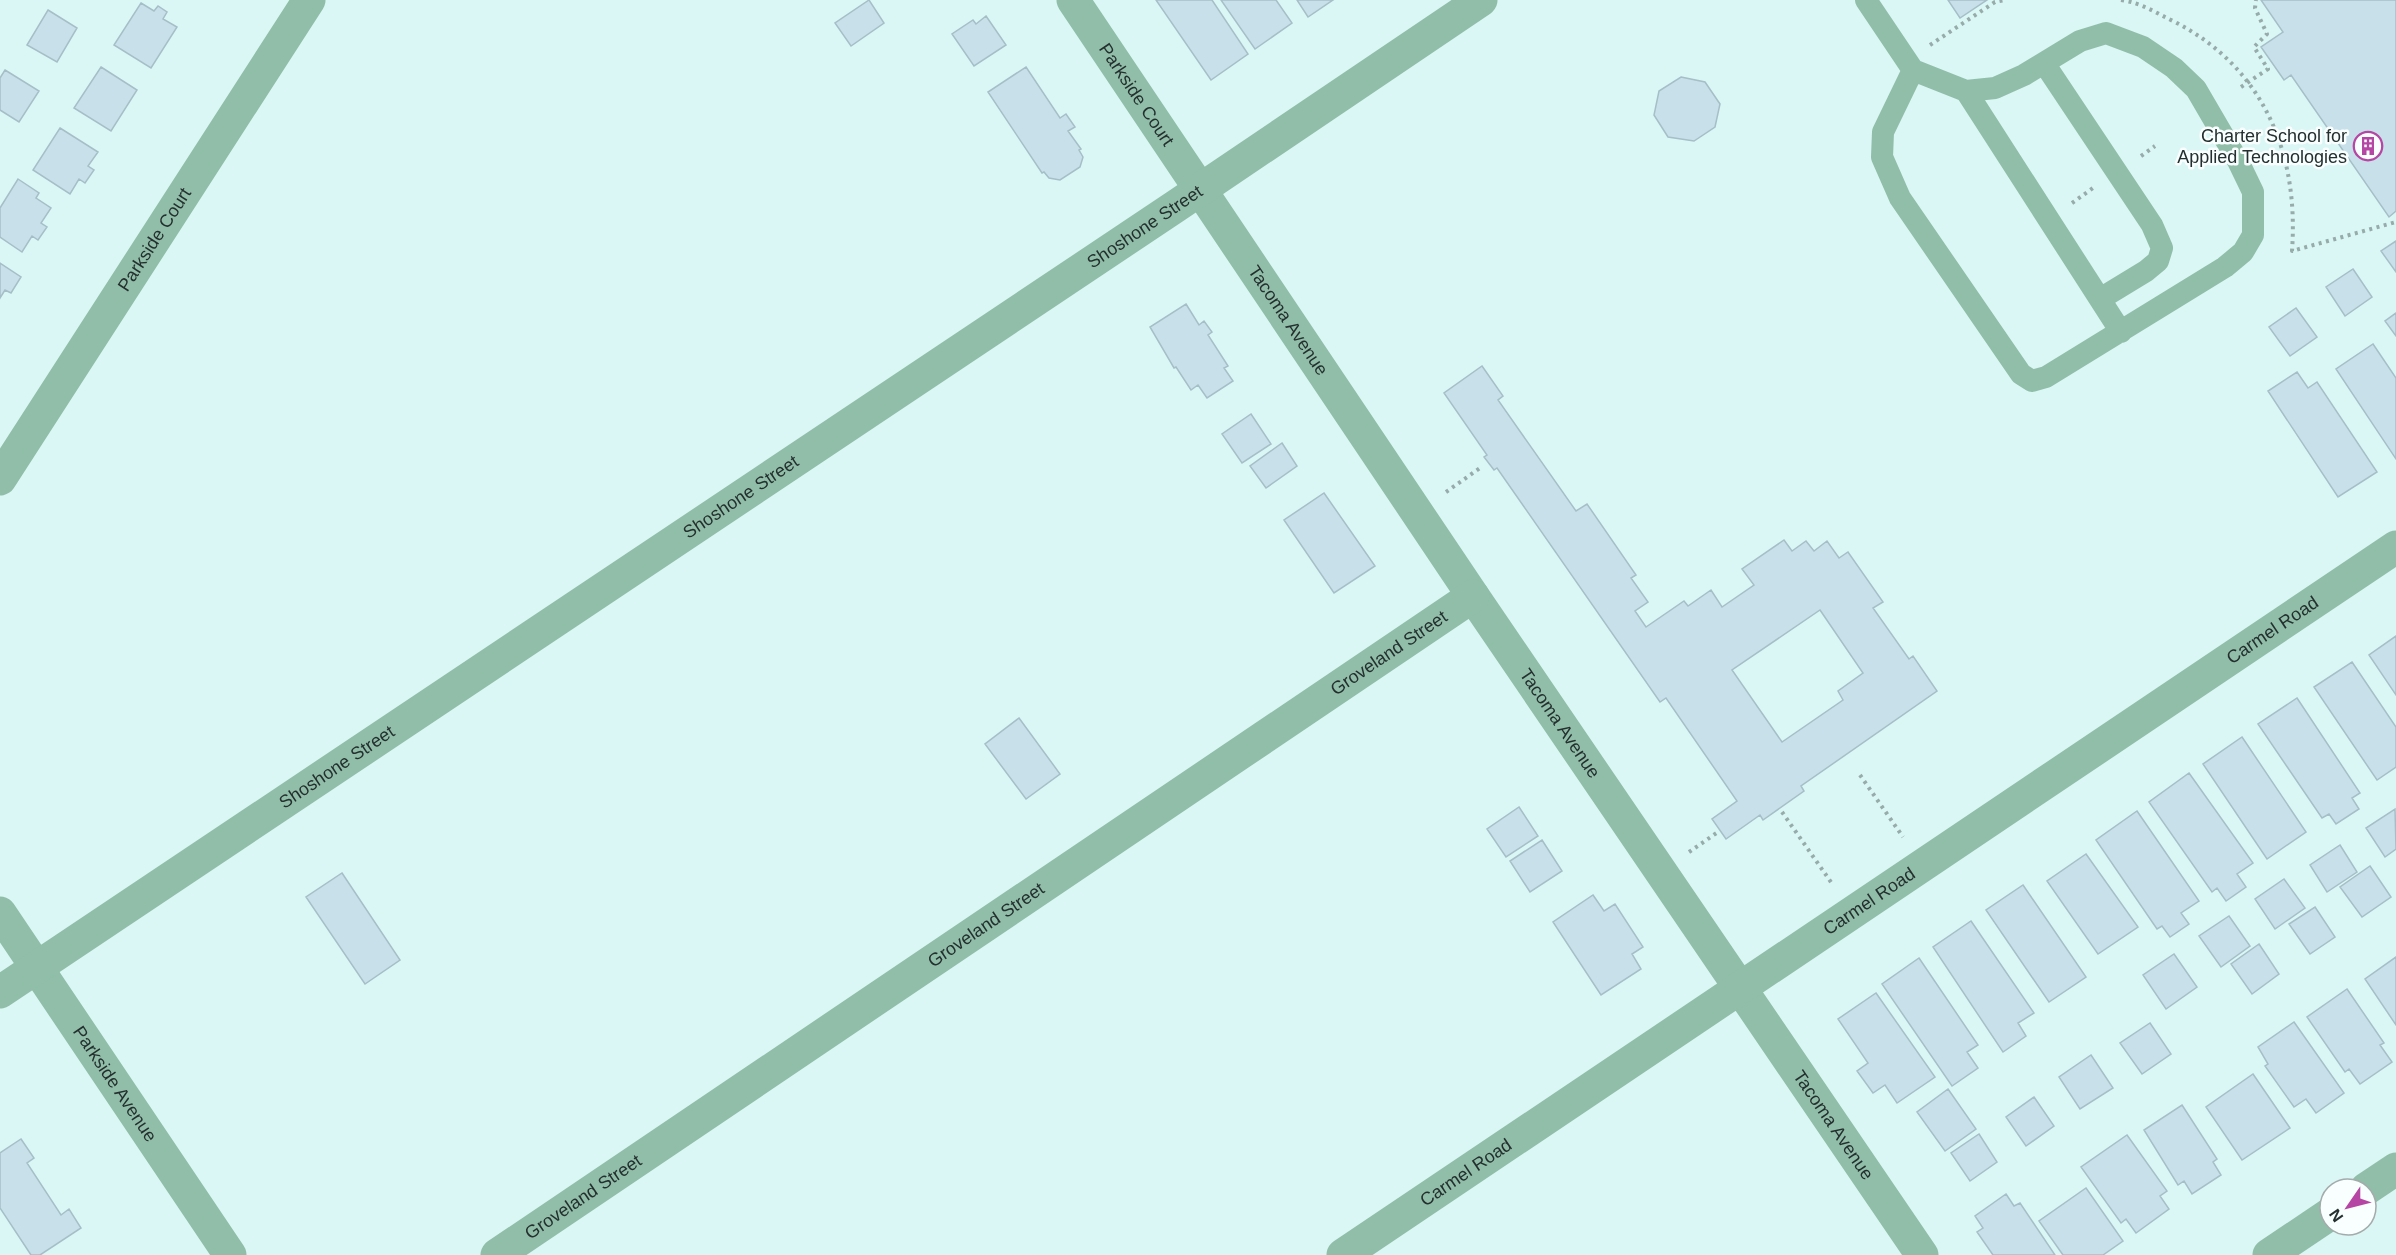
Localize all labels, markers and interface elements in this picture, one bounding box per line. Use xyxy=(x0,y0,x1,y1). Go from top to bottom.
street label: Parkside Court xyxy=(1095,40,1178,150)
place label: Charter School for Applied Technologies xyxy=(2177,126,2347,167)
building icon: Charter School for Applied Technologies xyxy=(2352,130,2384,162)
street label: Shoshone Street xyxy=(1083,181,1206,272)
street label: Parkside Court xyxy=(114,184,195,295)
street label: Tacoma Avenue xyxy=(1244,262,1332,379)
street label: Shoshone Street xyxy=(679,451,802,542)
street label: Carmel Road xyxy=(2223,592,2322,668)
street label: Groveland Street xyxy=(1327,606,1451,699)
street label: Tacoma Avenue xyxy=(1516,665,1604,782)
street label: Shoshone Street xyxy=(275,721,398,813)
street label: Carmel Road xyxy=(1820,863,1919,939)
street label: Groveland Street xyxy=(924,878,1048,971)
street label: Parkside Avenue xyxy=(69,1022,161,1145)
street label: Tacoma Avenue xyxy=(1789,1067,1878,1184)
street label: Carmel Road xyxy=(1416,1135,1515,1210)
street label: Groveland Street xyxy=(521,1150,645,1243)
north arrow xyxy=(2318,1177,2378,1237)
text: N xyxy=(2326,1206,2346,1225)

